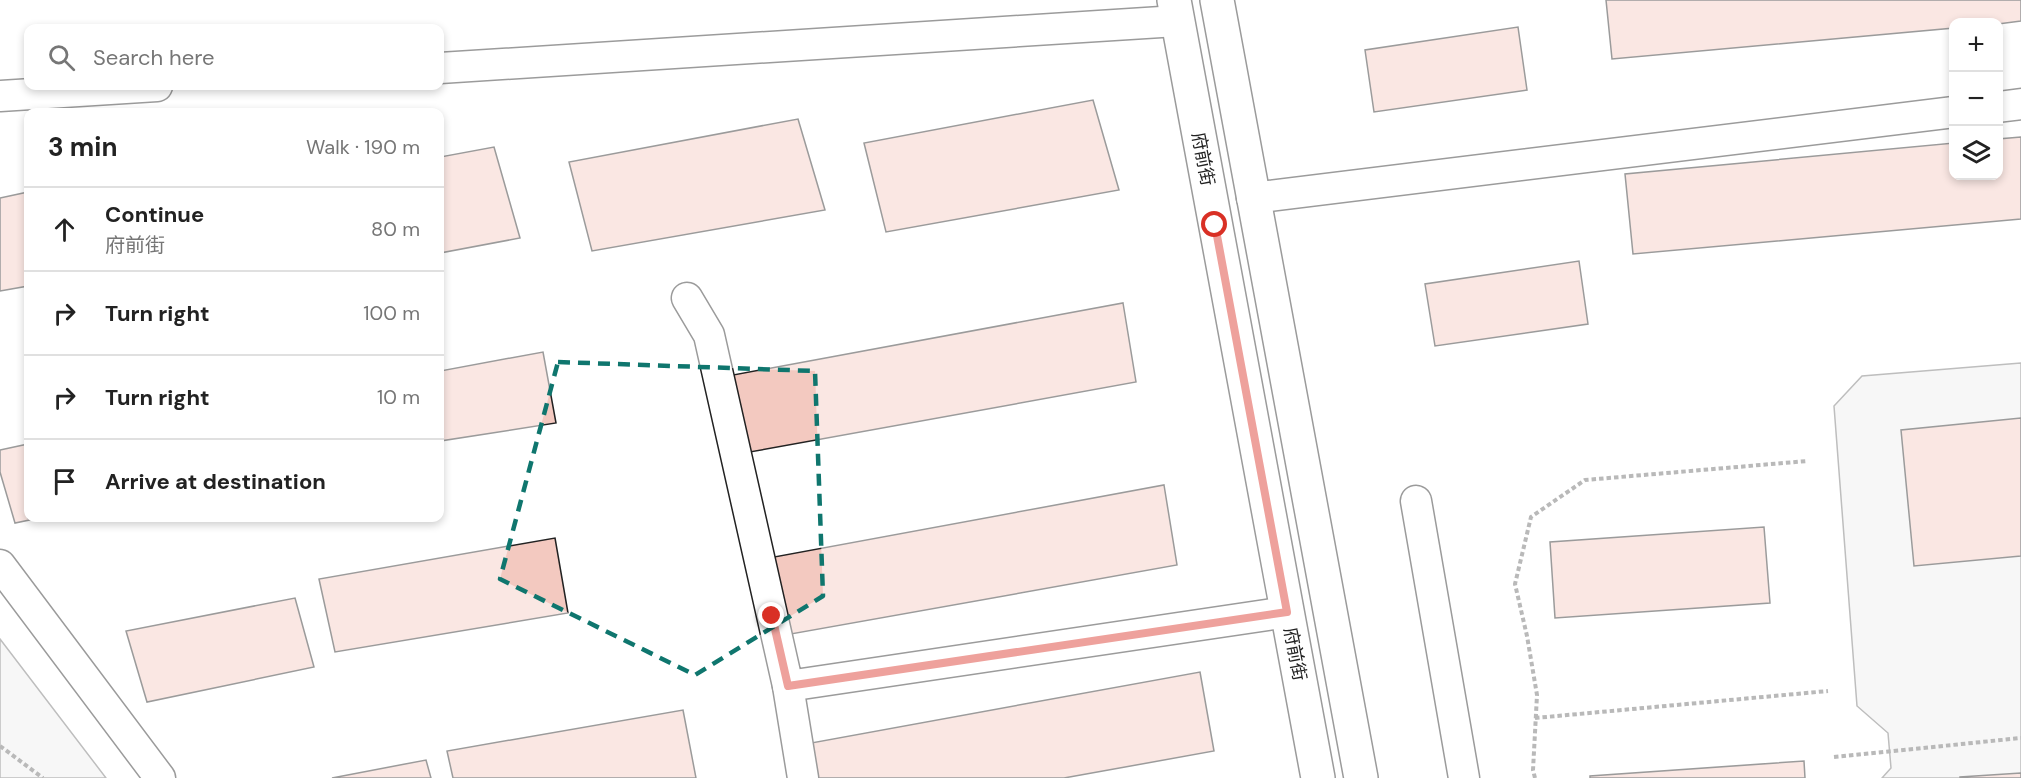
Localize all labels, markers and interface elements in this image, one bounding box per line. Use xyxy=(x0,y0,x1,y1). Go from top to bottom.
map controls xyxy=(1949,18,2003,180)
button: + xyxy=(1949,18,2003,72)
search box xyxy=(24,24,444,90)
icon: search xyxy=(45,41,78,74)
text: Search here xyxy=(93,43,214,72)
button: − xyxy=(1949,72,2003,126)
button: layers xyxy=(1949,126,2003,180)
text: 3 min xyxy=(48,130,117,164)
street label: 府前街 xyxy=(1186,130,1220,188)
text: Walk · 190 m xyxy=(306,134,420,160)
text: Continue xyxy=(105,200,204,229)
route start xyxy=(1201,211,1227,237)
icon: ahead xyxy=(48,213,81,246)
text: 80 m xyxy=(371,216,420,242)
text: 府前街 xyxy=(105,232,165,258)
icon: right xyxy=(48,297,81,330)
text: Turn right xyxy=(105,299,210,328)
text: 100 m xyxy=(363,300,420,326)
icon: right xyxy=(48,381,81,414)
text: Turn right xyxy=(105,383,210,412)
text: 10 m xyxy=(377,384,420,410)
icon: arrive xyxy=(48,465,81,498)
text: Arrive at destination xyxy=(105,467,326,496)
route end xyxy=(758,602,784,628)
street label: 府前街 xyxy=(1278,625,1312,683)

